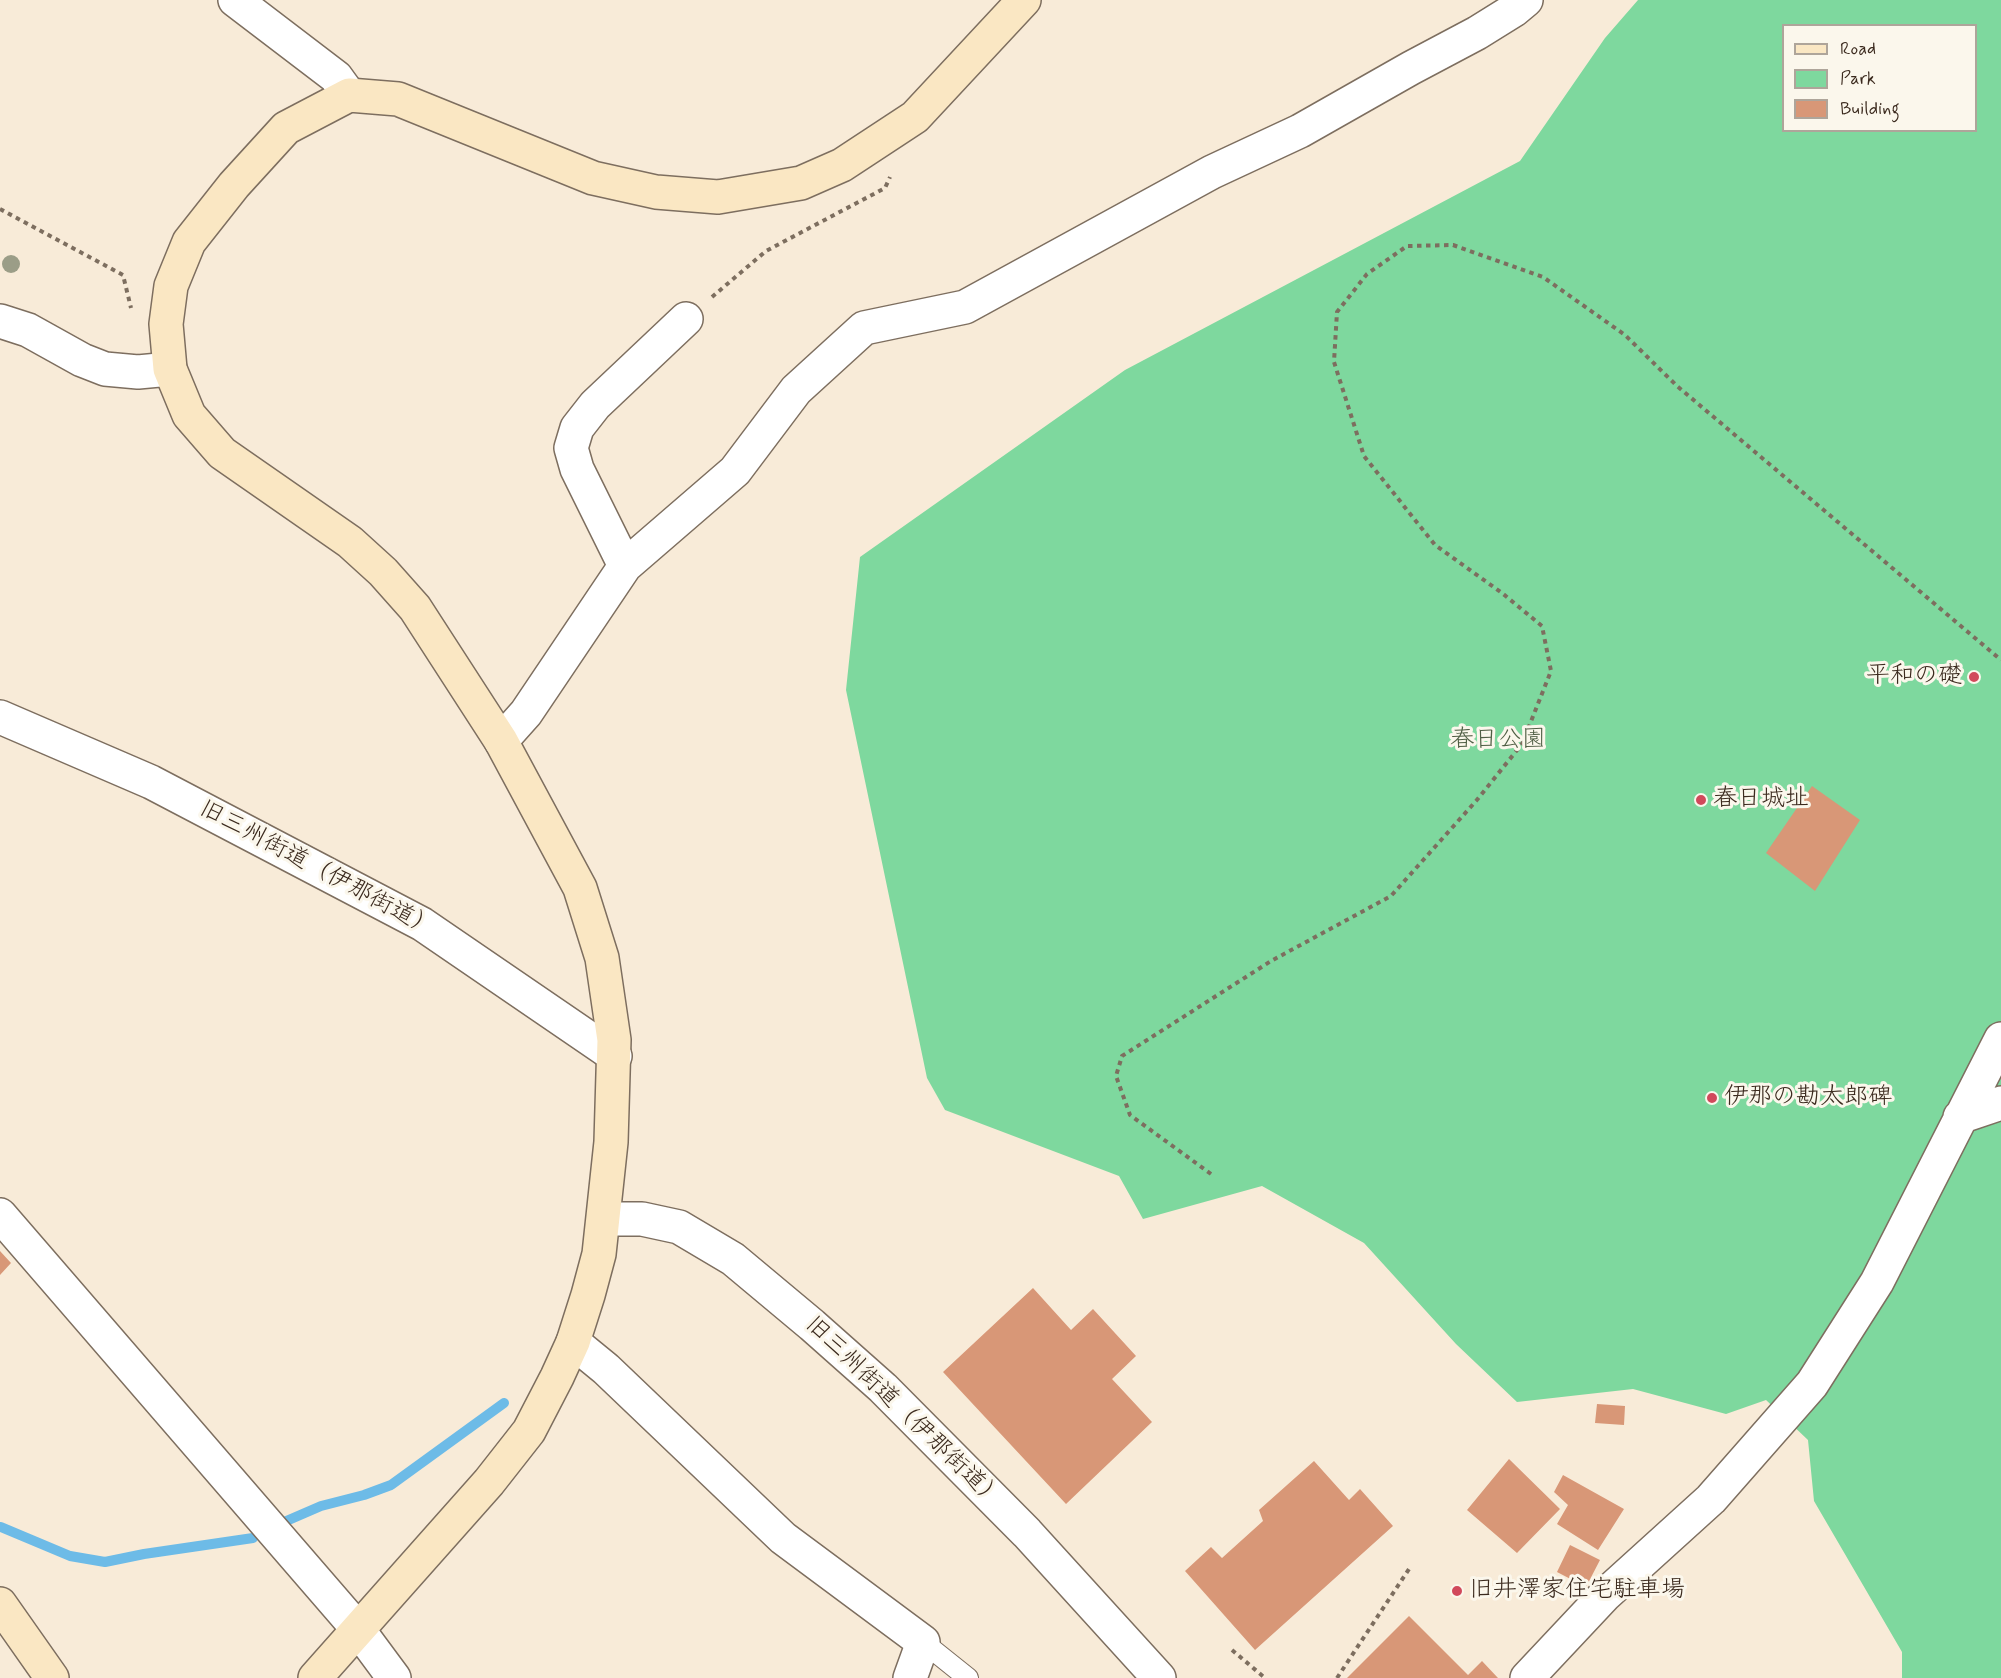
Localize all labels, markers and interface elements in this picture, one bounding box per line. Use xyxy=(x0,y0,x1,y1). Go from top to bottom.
legend xyxy=(1782,24,1977,132)
text: Road xyxy=(1840,37,1876,61)
text: Park xyxy=(1840,67,1876,91)
text: Building xyxy=(1840,97,1900,121)
place label: 平和の礎 xyxy=(1866,663,1962,691)
marker: 平和の礎 xyxy=(1967,670,1981,684)
park label: 春日公園 xyxy=(1450,727,1546,755)
place label: 春日城址 xyxy=(1713,786,1809,814)
marker: 春日城址 xyxy=(1694,793,1708,807)
street label: 旧三州街道（伊那街道） xyxy=(194,795,440,945)
place label: 伊那の勘太郎碑 xyxy=(1724,1084,1892,1112)
marker: 伊那の勘太郎碑 xyxy=(1705,1091,1719,1105)
street label: 旧三州街道（伊那街道） xyxy=(798,1311,1008,1515)
place label: 旧井澤家住宅駐車場 xyxy=(1469,1577,1685,1605)
marker: 旧井澤家住宅駐車場 xyxy=(1450,1584,1464,1598)

